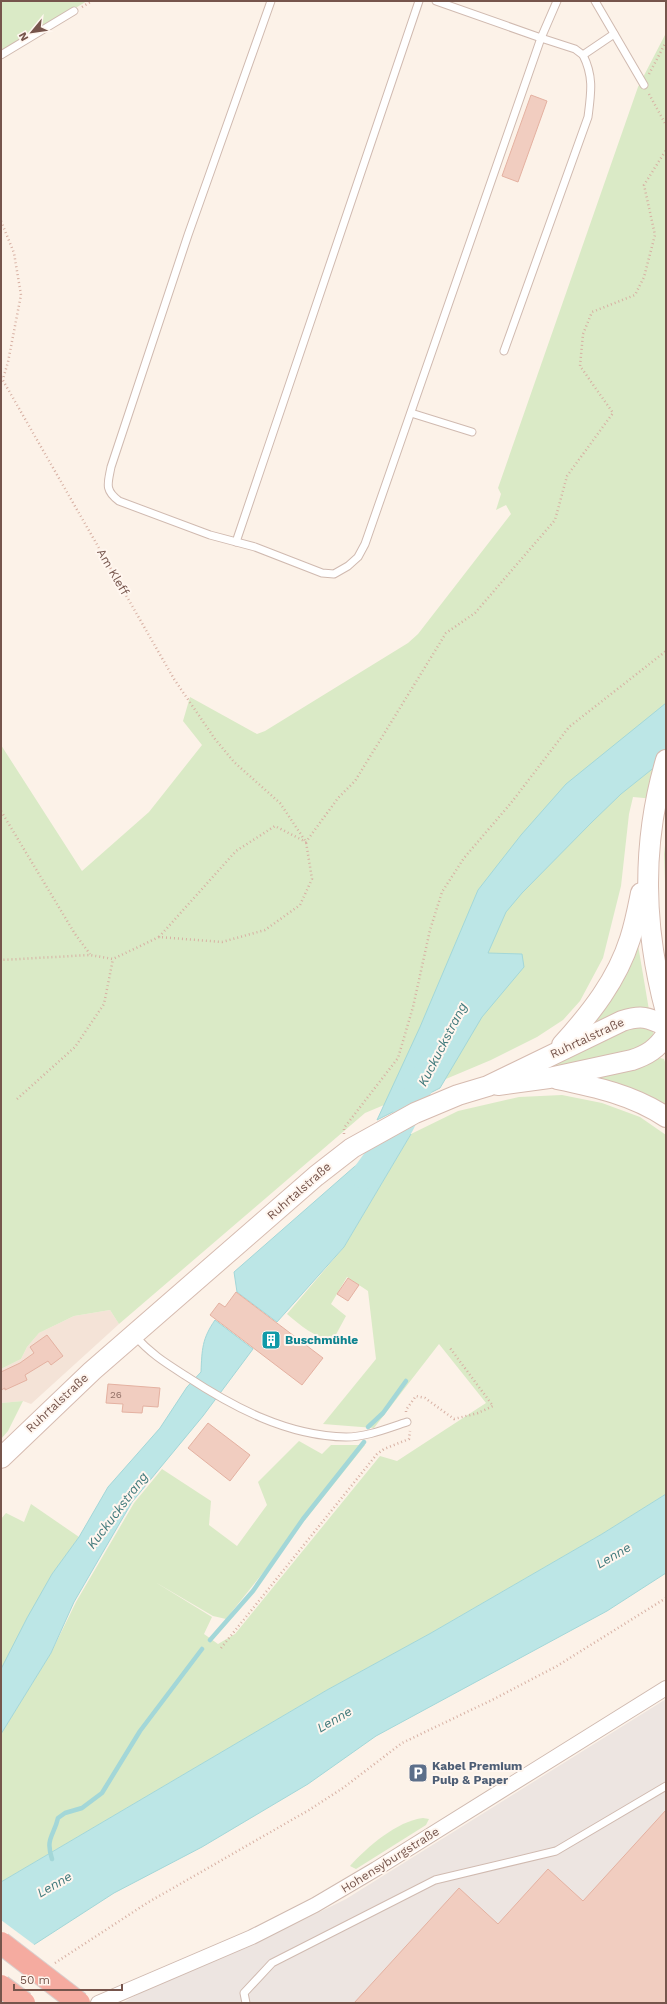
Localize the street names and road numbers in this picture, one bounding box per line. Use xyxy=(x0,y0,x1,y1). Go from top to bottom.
street label: Am Kleff xyxy=(94,546,132,598)
street label: Ruhrtalstraße xyxy=(548,1015,626,1061)
street label: Ruhrtalstraße xyxy=(264,1159,334,1222)
street label: Ruhrtalstraße xyxy=(23,1371,91,1435)
street label: Hohensyburgstraße xyxy=(338,1824,442,1896)

